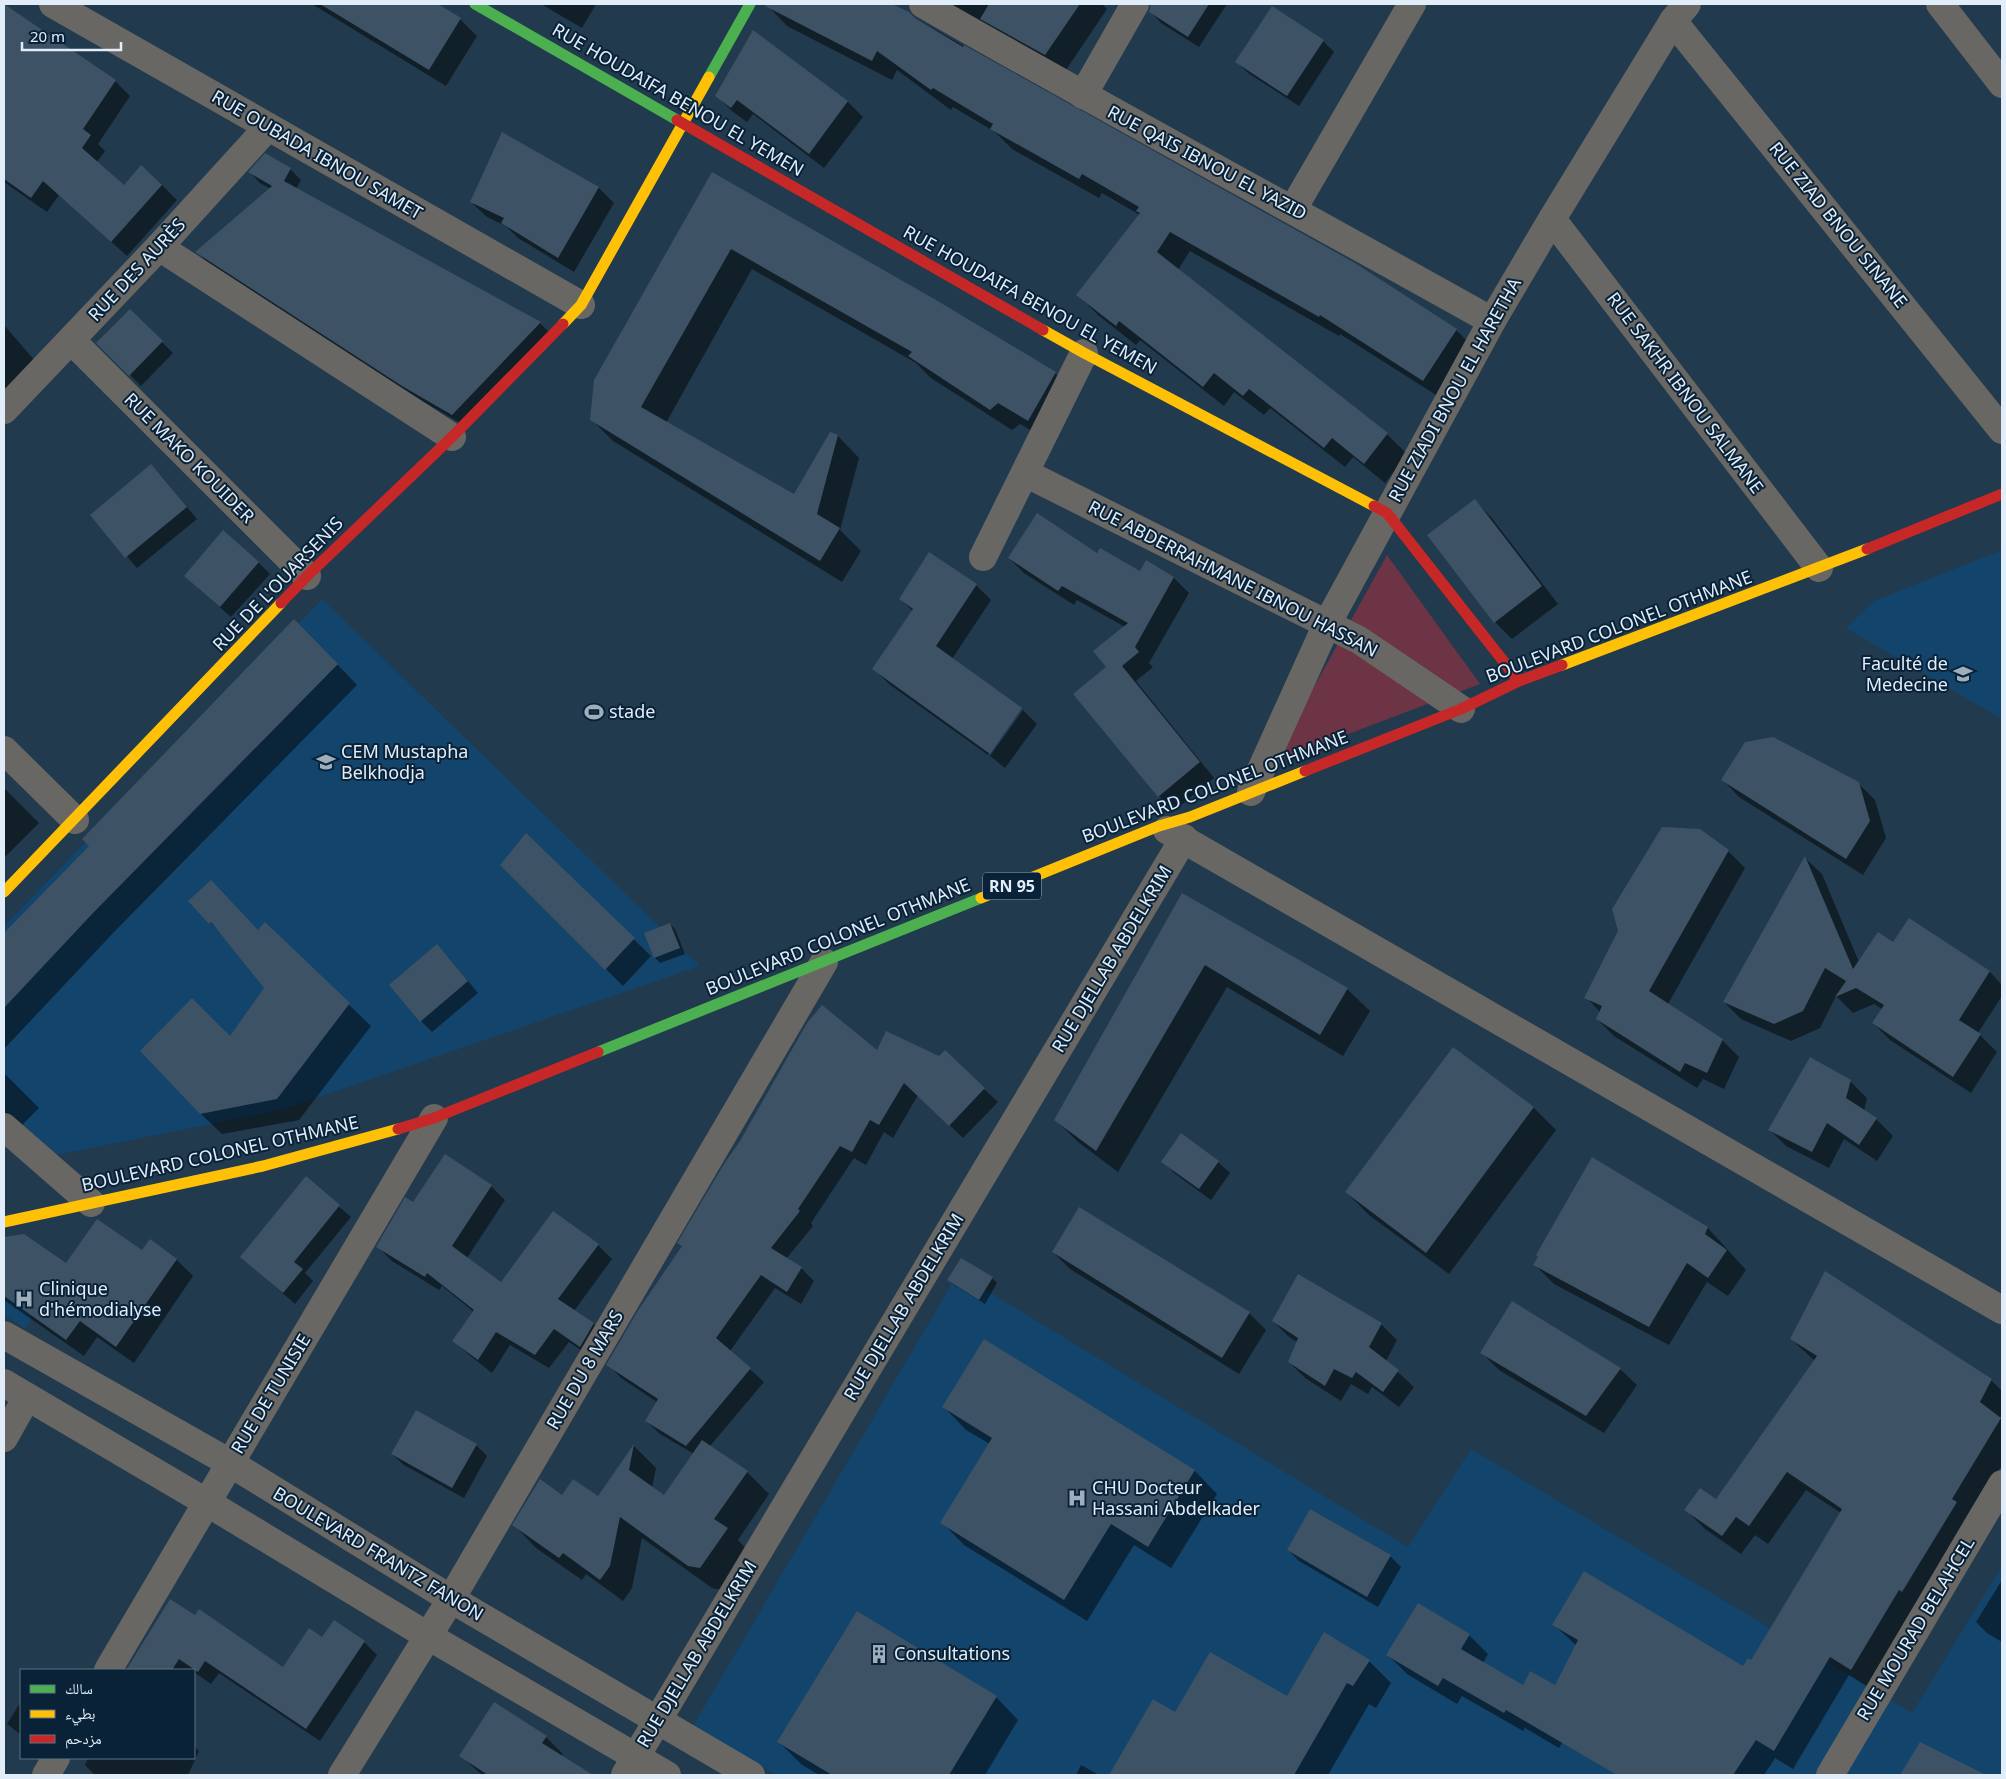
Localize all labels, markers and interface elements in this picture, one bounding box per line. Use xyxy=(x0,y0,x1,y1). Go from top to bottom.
street label: RUE HOUDAIFA BENOU EL YEMEN xyxy=(548,17,809,181)
scale bar xyxy=(22,20,121,52)
text: 20 m xyxy=(30,26,65,46)
street label: RUE OUBADA IBNOU SAMET xyxy=(208,84,427,224)
street label: RUE QAIS IBNOU EL YAZID xyxy=(1104,99,1311,225)
street label: RUE ZIAD BNOU SINANE xyxy=(1764,136,1913,312)
street label: RUE DES AURÈS xyxy=(82,213,190,326)
street label: RUE HOUDAIFA BENOU EL YEMEN xyxy=(899,219,1162,379)
street label: RUE ZIADI BNOU EL HARETHA xyxy=(1382,273,1526,506)
street label: RUE SAKHR IBNOU SALMANE xyxy=(1602,287,1770,498)
street label: RUE MAKO KOUIDER xyxy=(119,387,260,528)
street label: RUE ABDERRAHMANE IBNOU HASSAN xyxy=(1085,494,1382,662)
street label: RUE DE L'OUARSENIS xyxy=(207,511,348,656)
street label: BOULEVARD COLONEL OTHMANE xyxy=(1482,564,1755,688)
place label: Faculté de Medecine xyxy=(1862,651,1948,696)
school or university icon: Faculté de Medecine xyxy=(1952,663,1974,685)
place label: stade xyxy=(609,699,655,723)
sports icon: stade xyxy=(583,701,605,723)
street label: BOULEVARD COLONEL OTHMANE xyxy=(1078,724,1351,848)
place label: CEM Mustapha Belkhodja xyxy=(341,739,468,784)
school or university icon: CEM Mustapha Belkhodja xyxy=(315,751,337,773)
street label: RUE DJELLAB ABDELKRIM xyxy=(1046,860,1177,1057)
street label: BOULEVARD COLONEL OTHMANE xyxy=(702,872,973,1000)
road number: RN 95 xyxy=(983,872,1041,899)
street label: BOULEVARD COLONEL OTHMANE xyxy=(79,1109,361,1197)
street label: RUE DJELLAB ABDELKRIM xyxy=(838,1208,969,1405)
place label: Clinique d'hémodialyse xyxy=(39,1276,162,1321)
hospital icon: Clinique d'hémodialyse xyxy=(13,1288,35,1310)
street label: RUE DU 8 MARS xyxy=(540,1305,628,1433)
street label: RUE DE TUNISIE xyxy=(225,1329,315,1458)
place label: CHU Docteur Hassani Abdelkader xyxy=(1092,1475,1261,1520)
street label: BOULEVARD FRANTZ FANON xyxy=(269,1481,488,1626)
hospital icon: CHU Docteur Hassani Abdelkader xyxy=(1066,1487,1088,1509)
street label: RUE MOURAD BELAHCEL xyxy=(1851,1532,1979,1725)
street label: RUE DJELLAB ABDELKRIM xyxy=(631,1555,762,1752)
place label: Consultations xyxy=(894,1641,1010,1665)
building icon: Consultations xyxy=(868,1643,890,1665)
legend xyxy=(20,1669,195,1759)
text: سالك xyxy=(65,1678,93,1698)
text: بطيء xyxy=(65,1703,95,1726)
text: مزدحم xyxy=(65,1728,102,1749)

